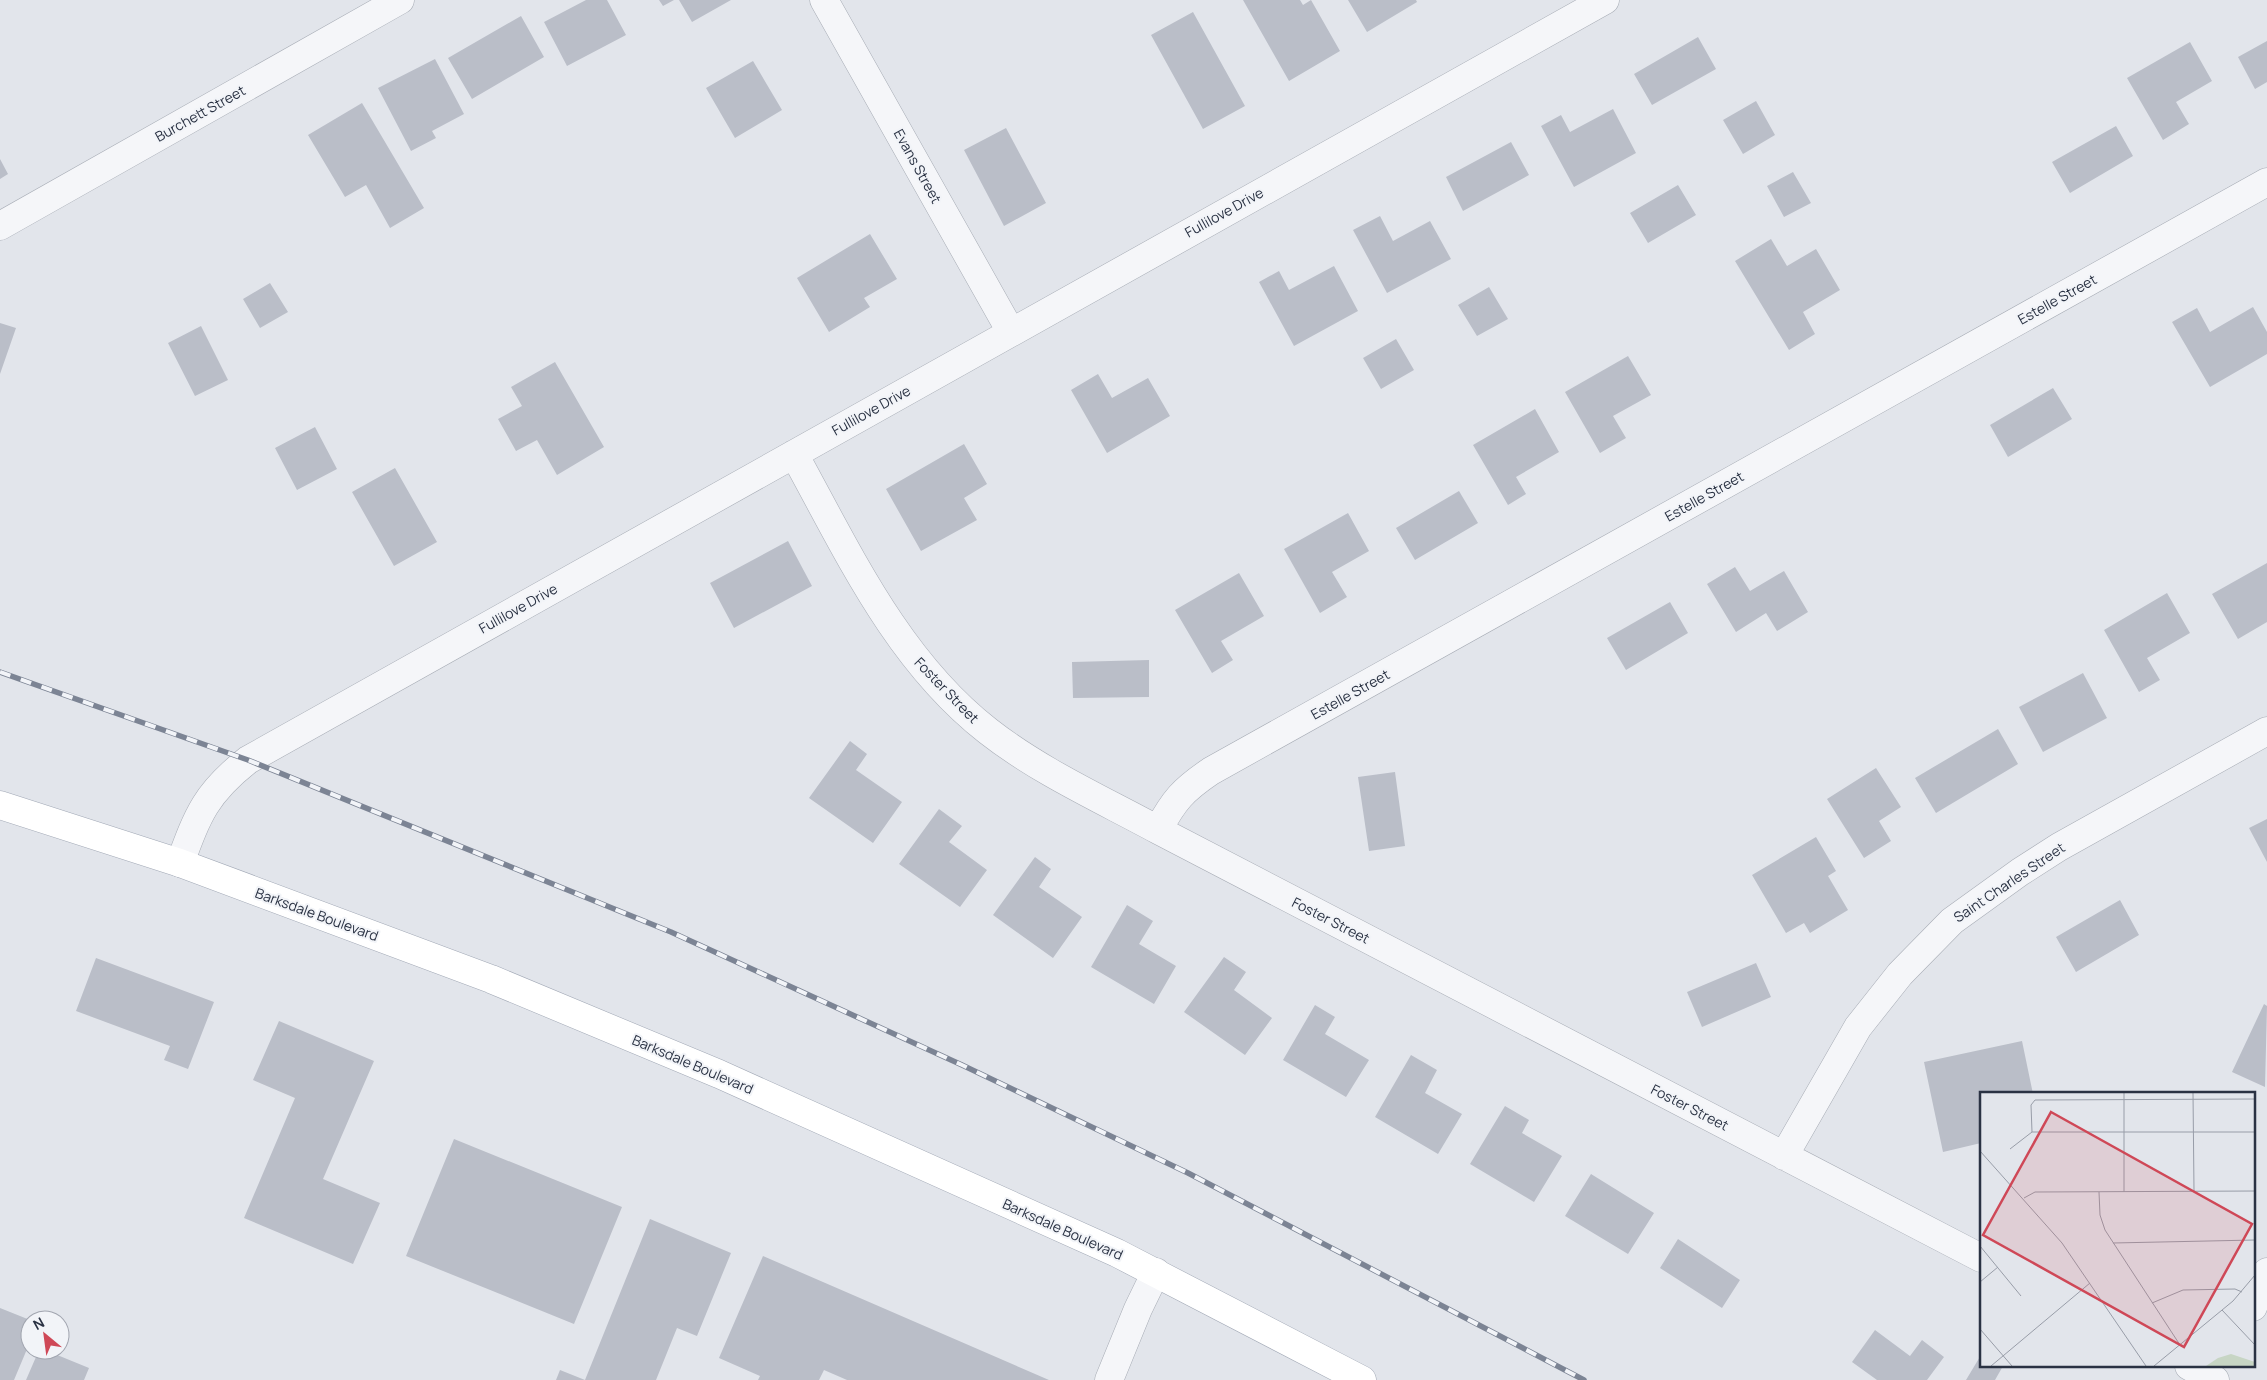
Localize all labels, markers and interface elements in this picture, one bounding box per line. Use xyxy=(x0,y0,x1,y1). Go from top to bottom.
street label: Burchett Street xyxy=(152,80,249,146)
street label: Evans Street xyxy=(890,126,946,207)
street label: Fullilove Drive xyxy=(1181,183,1267,241)
street label: Estelle Street xyxy=(2014,269,2100,329)
street label: Fullilove Drive xyxy=(828,381,914,439)
street label: Estelle Street xyxy=(1661,466,1747,526)
street label: Fullilove Drive xyxy=(475,579,561,637)
street label: Foster Street xyxy=(911,653,984,727)
street label: Estelle Street xyxy=(1307,664,1393,724)
street label: Saint Charles Street xyxy=(1950,837,2069,926)
street label: Barksdale Boulevard xyxy=(253,883,381,945)
street label: Foster Street xyxy=(1289,892,1373,948)
street label: Barksdale Boulevard xyxy=(629,1030,757,1098)
street label: Foster Street xyxy=(1648,1079,1732,1135)
inset map xyxy=(1980,1092,2254,1368)
street label: Barksdale Boulevard xyxy=(1000,1194,1126,1264)
north arrow xyxy=(20,1310,70,1360)
text: N xyxy=(29,1312,47,1334)

